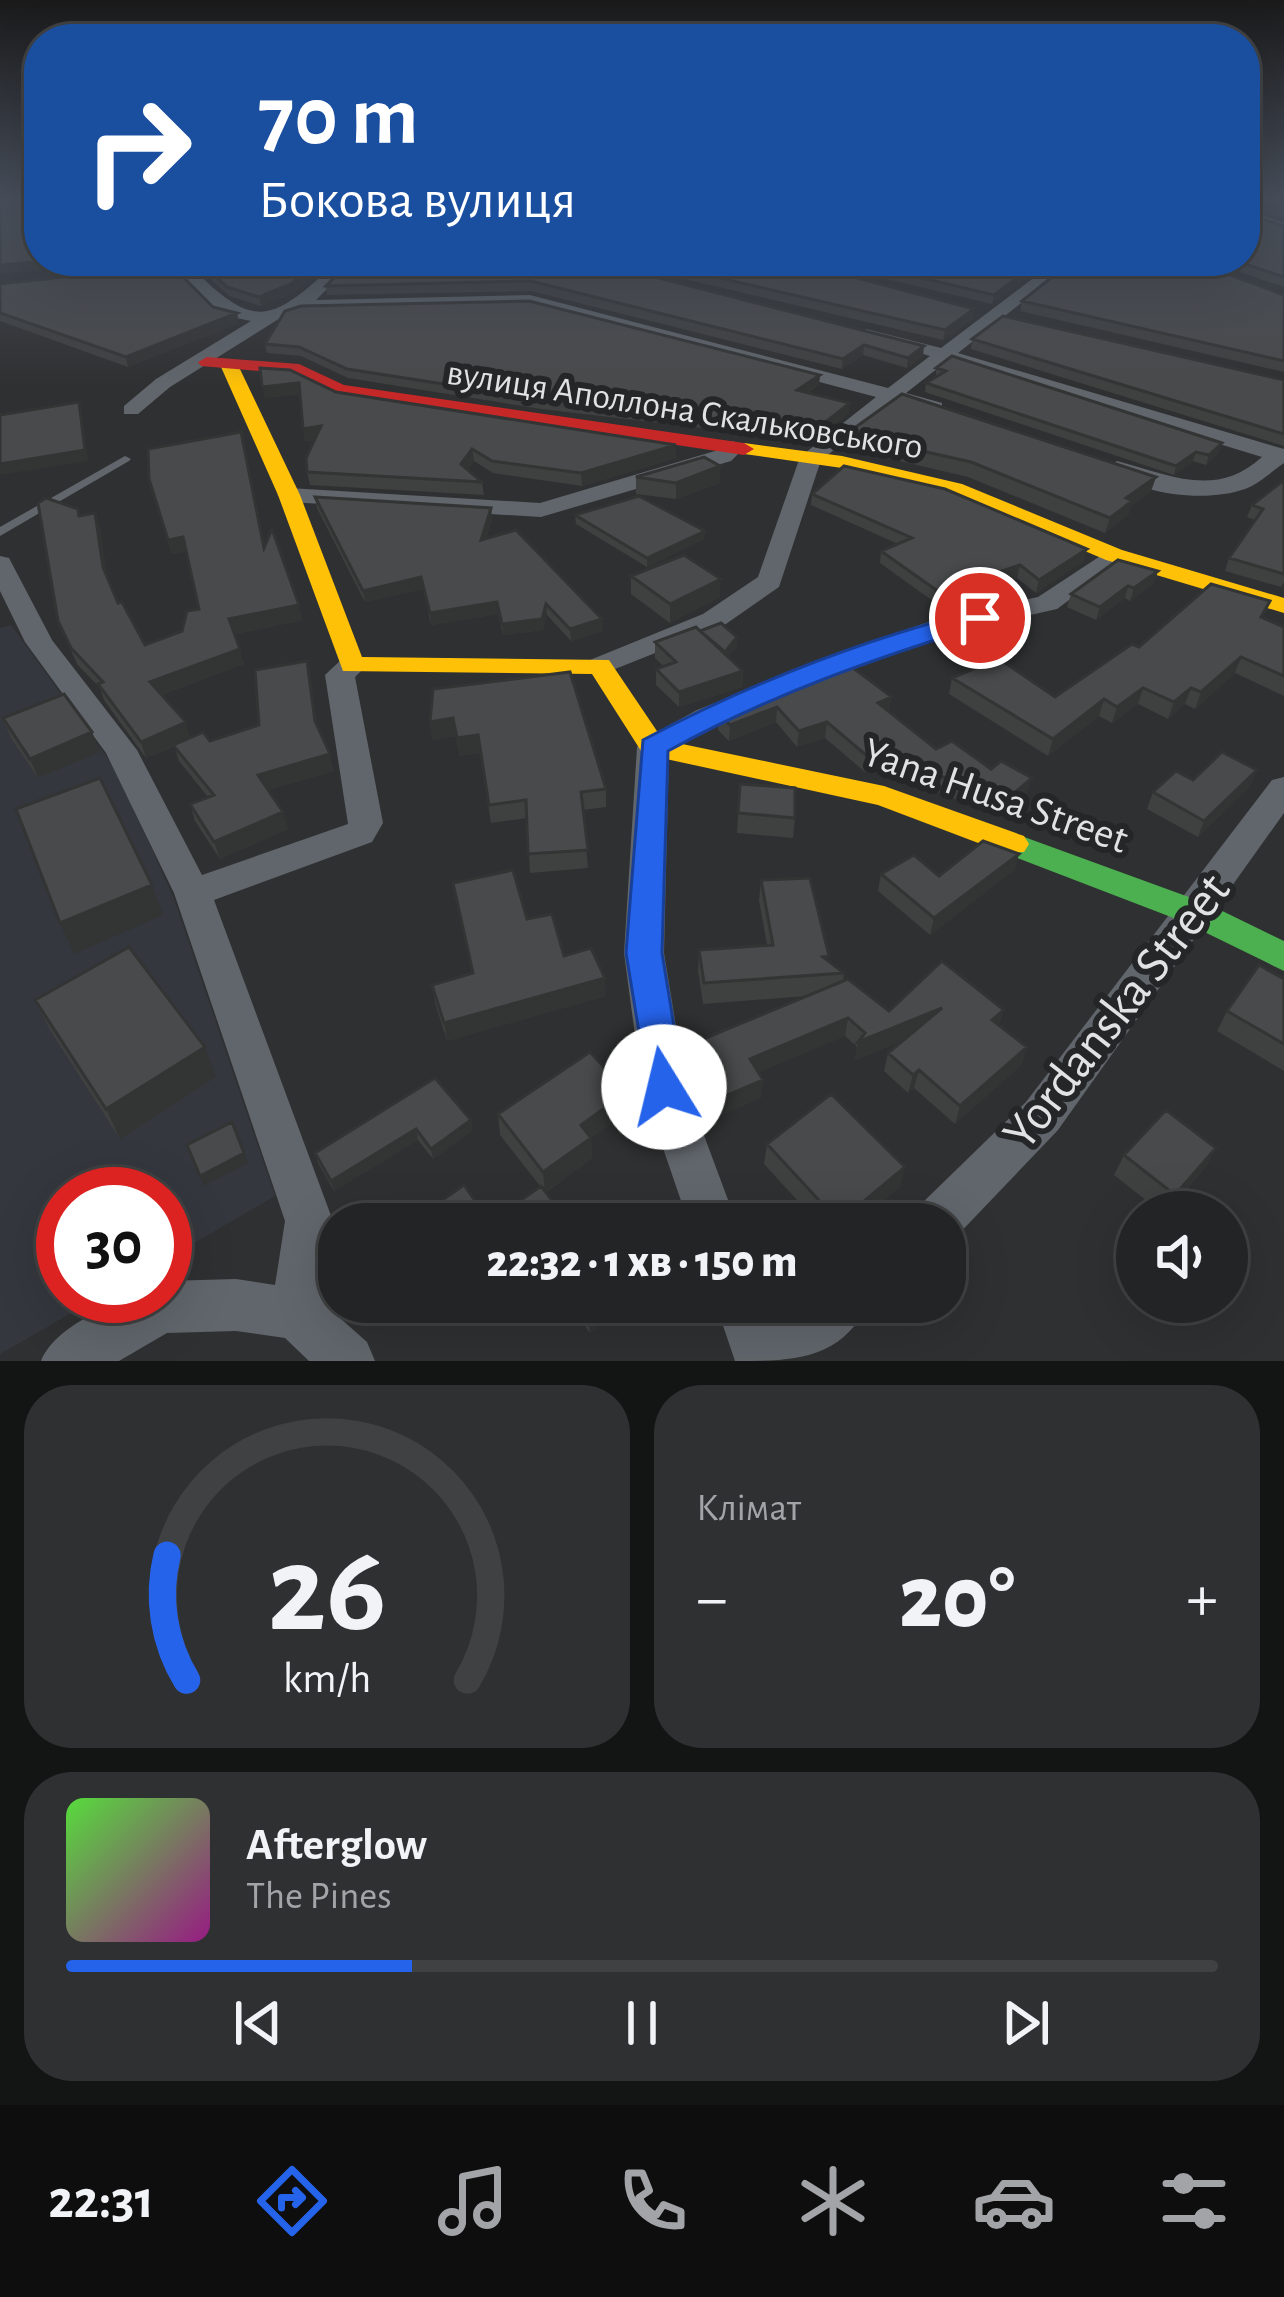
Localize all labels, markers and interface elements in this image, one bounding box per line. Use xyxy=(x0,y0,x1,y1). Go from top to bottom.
icon: right xyxy=(60,72,216,228)
text: 70 m xyxy=(258,76,419,160)
text: Бокова вулиця xyxy=(258,174,576,228)
street label: вулиця Аполлона Скальковського xyxy=(444,355,925,465)
pin xyxy=(929,567,1031,669)
icon: arrive xyxy=(947,585,1013,651)
street label: Yana Husa Street xyxy=(858,731,1133,861)
street label: Yordanska Street xyxy=(994,864,1240,1159)
position arrow xyxy=(601,1024,727,1150)
speed limit sign: 30 xyxy=(36,1167,192,1323)
map controls xyxy=(1116,1191,1248,1323)
button: sound xyxy=(1116,1191,1248,1323)
text: 22:32 · 1 хв · 150 m xyxy=(486,1240,798,1285)
text: Клімат xyxy=(696,1489,801,1528)
text: 26 xyxy=(267,1529,387,1654)
text: 20° xyxy=(899,1554,1015,1644)
text: − xyxy=(696,1566,728,1632)
text: + xyxy=(1186,1566,1218,1632)
text: km/h xyxy=(283,1657,371,1700)
text: Afterglow xyxy=(246,1823,427,1868)
text: The Pines xyxy=(246,1877,392,1916)
icon: previous xyxy=(225,1990,291,2056)
icon: pause xyxy=(609,1990,675,2056)
icon: next xyxy=(993,1990,1059,2056)
icon: directions xyxy=(250,2159,334,2243)
icon: music xyxy=(431,2159,515,2243)
icon: phone xyxy=(611,2159,695,2243)
icon: climate xyxy=(791,2159,875,2243)
icon: car xyxy=(972,2159,1056,2243)
icon: filters xyxy=(1152,2159,1236,2243)
text: 22:31 xyxy=(48,2174,154,2228)

